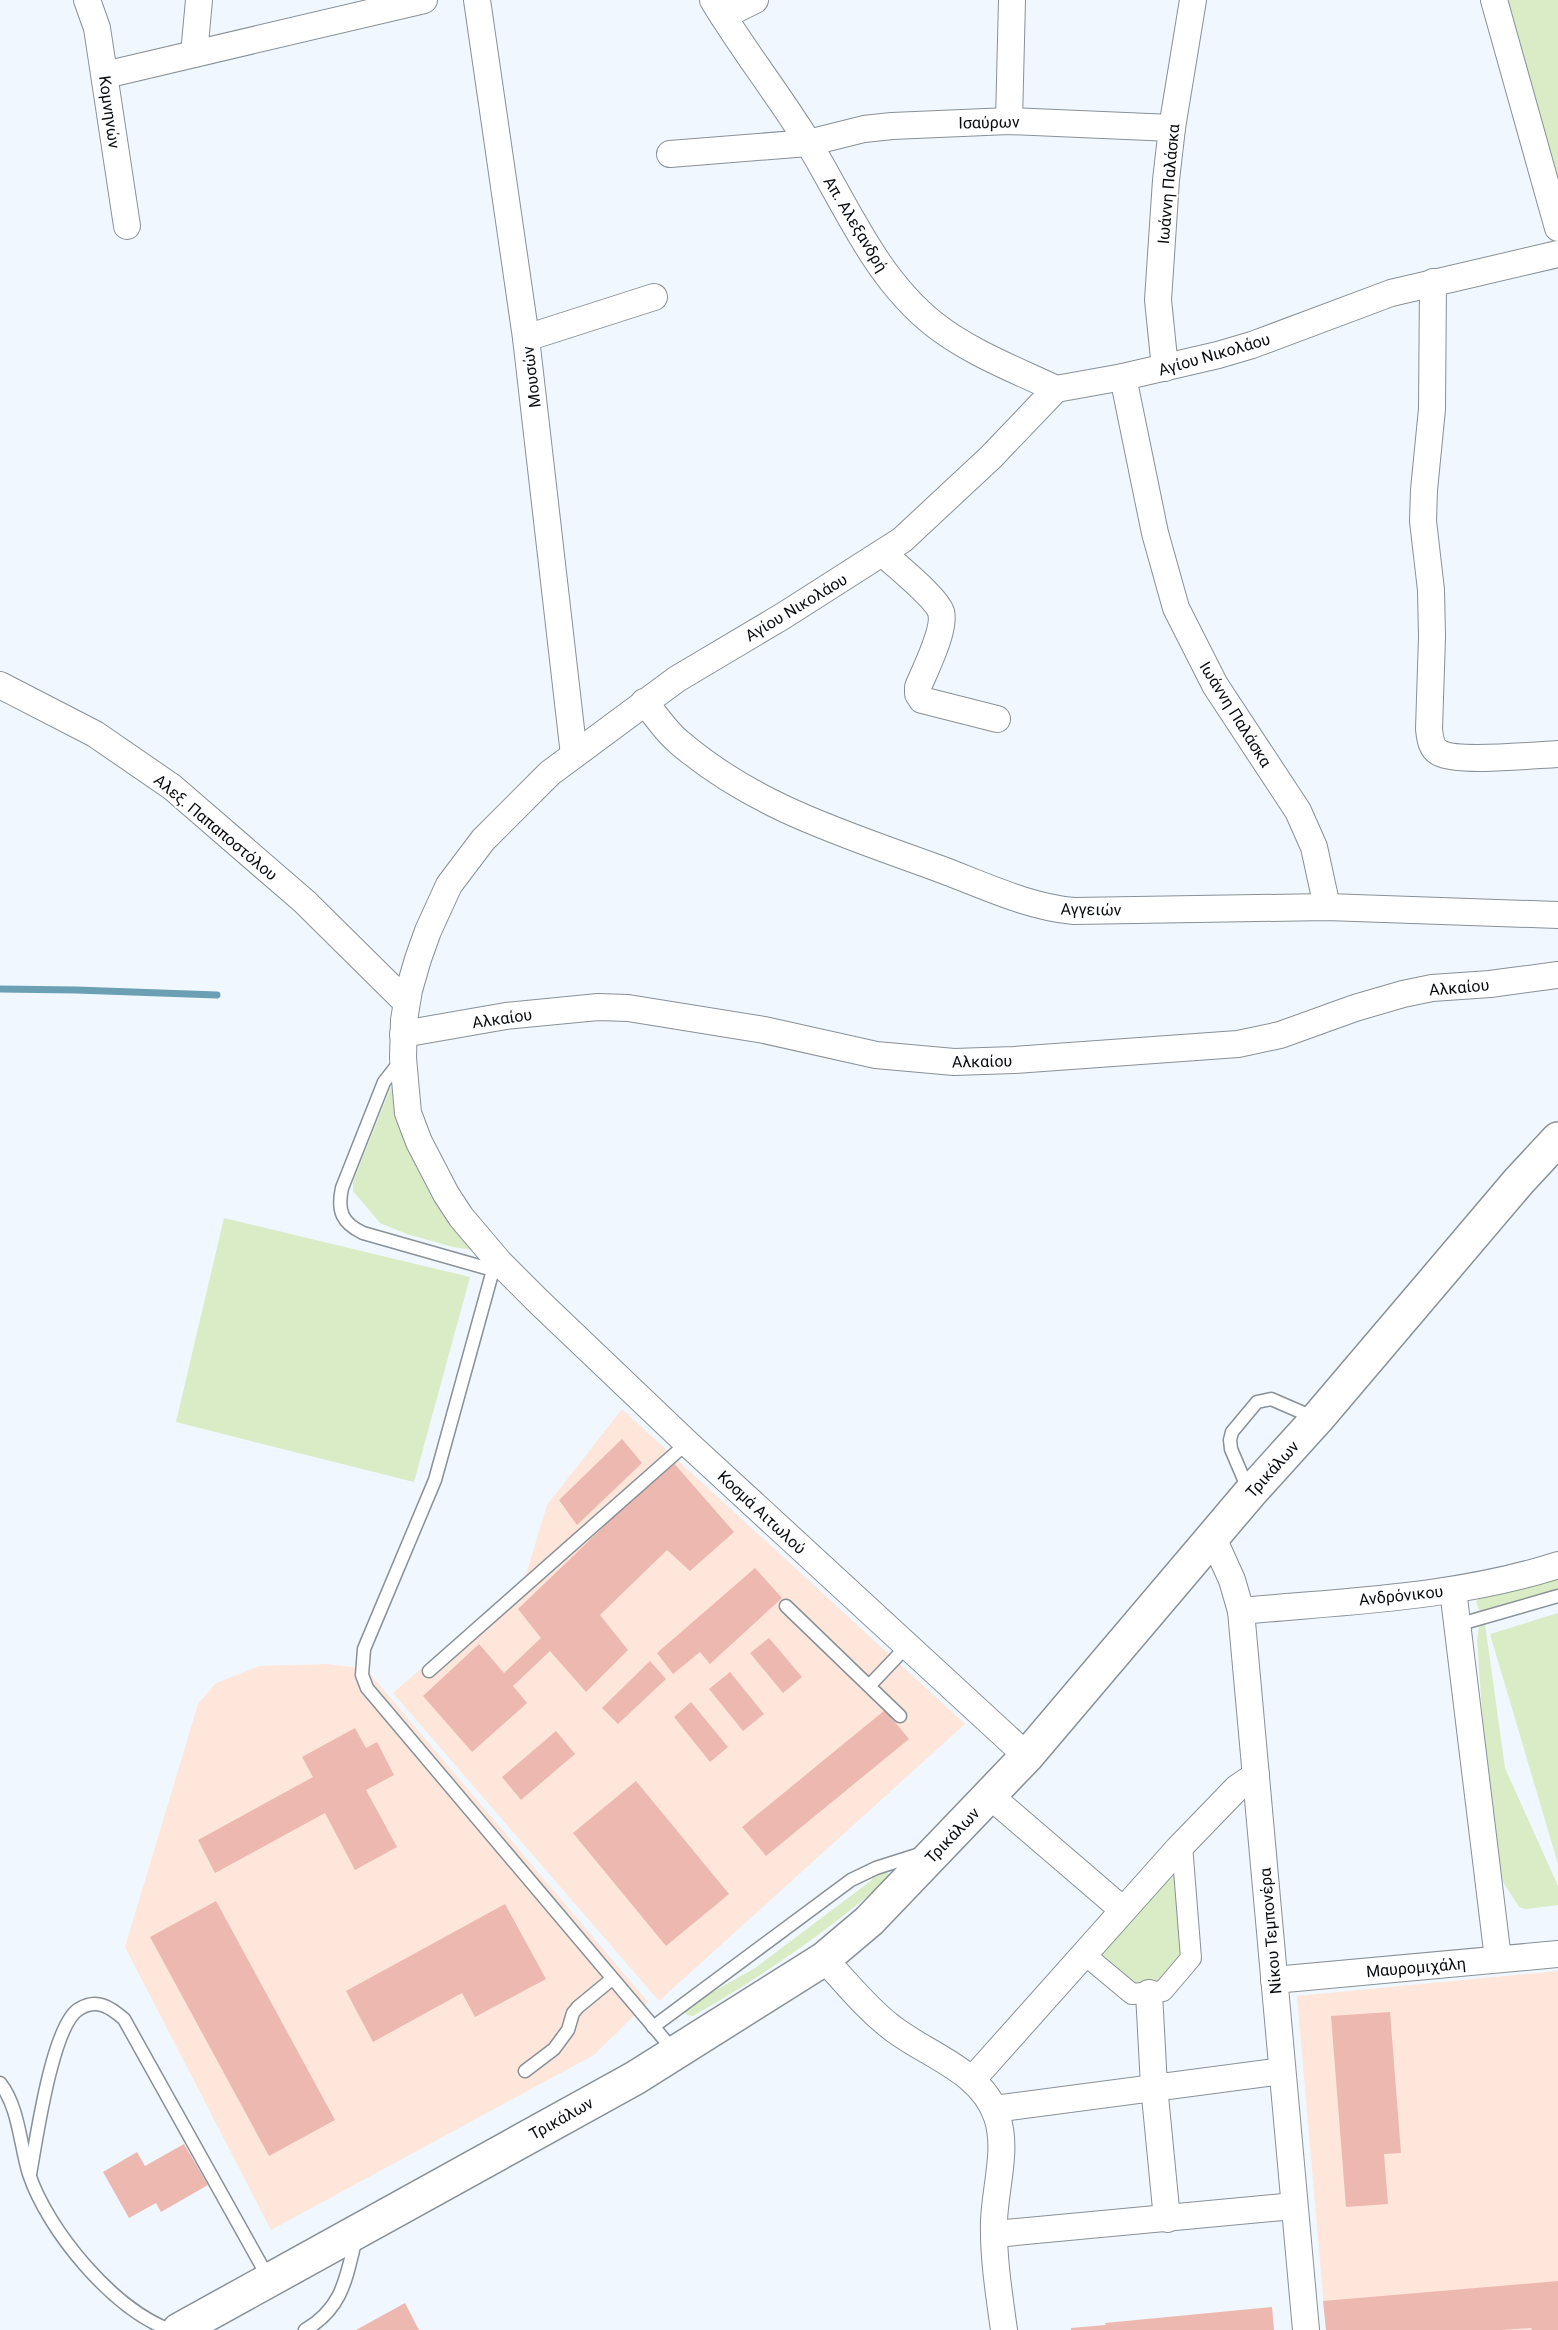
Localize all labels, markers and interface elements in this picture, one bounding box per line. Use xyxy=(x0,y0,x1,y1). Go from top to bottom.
street label: Κομνηνών xyxy=(95,74,124,150)
street label: Ισαύρων xyxy=(958,112,1020,133)
street label: Ιωάννη Παλάσκα xyxy=(1154,123,1183,245)
street label: Απ. Αλεξανδρή xyxy=(820,173,891,275)
street label: Αγίου Νικολάου xyxy=(1156,329,1272,380)
street label: Μουσών xyxy=(518,345,545,409)
street label: Αγίου Νικολάου xyxy=(742,570,851,645)
street label: Ιωάννη Παλάσκα xyxy=(1196,658,1276,770)
street label: Αλεξ. Παπαποστόλου xyxy=(150,770,281,884)
street label: Αγγειών xyxy=(1060,899,1122,920)
street label: Αλκαίου xyxy=(1428,975,1490,1000)
street label: Αλκαίου xyxy=(471,1005,533,1032)
street label: Αλκαίου xyxy=(952,1051,1012,1072)
street label: Τρικάλων xyxy=(1242,1437,1303,1502)
street label: Κοσμά Αιτωλού xyxy=(714,1467,810,1558)
street label: Ανδρόνικου xyxy=(1358,1582,1444,1609)
street label: Τρικάλων xyxy=(921,1803,984,1867)
street label: Νίκου Τεμπονέρα xyxy=(1256,1867,1285,1995)
street label: Μαυρομιχάλη xyxy=(1365,1954,1467,1981)
street label: Τρικάλων xyxy=(526,2093,597,2144)

